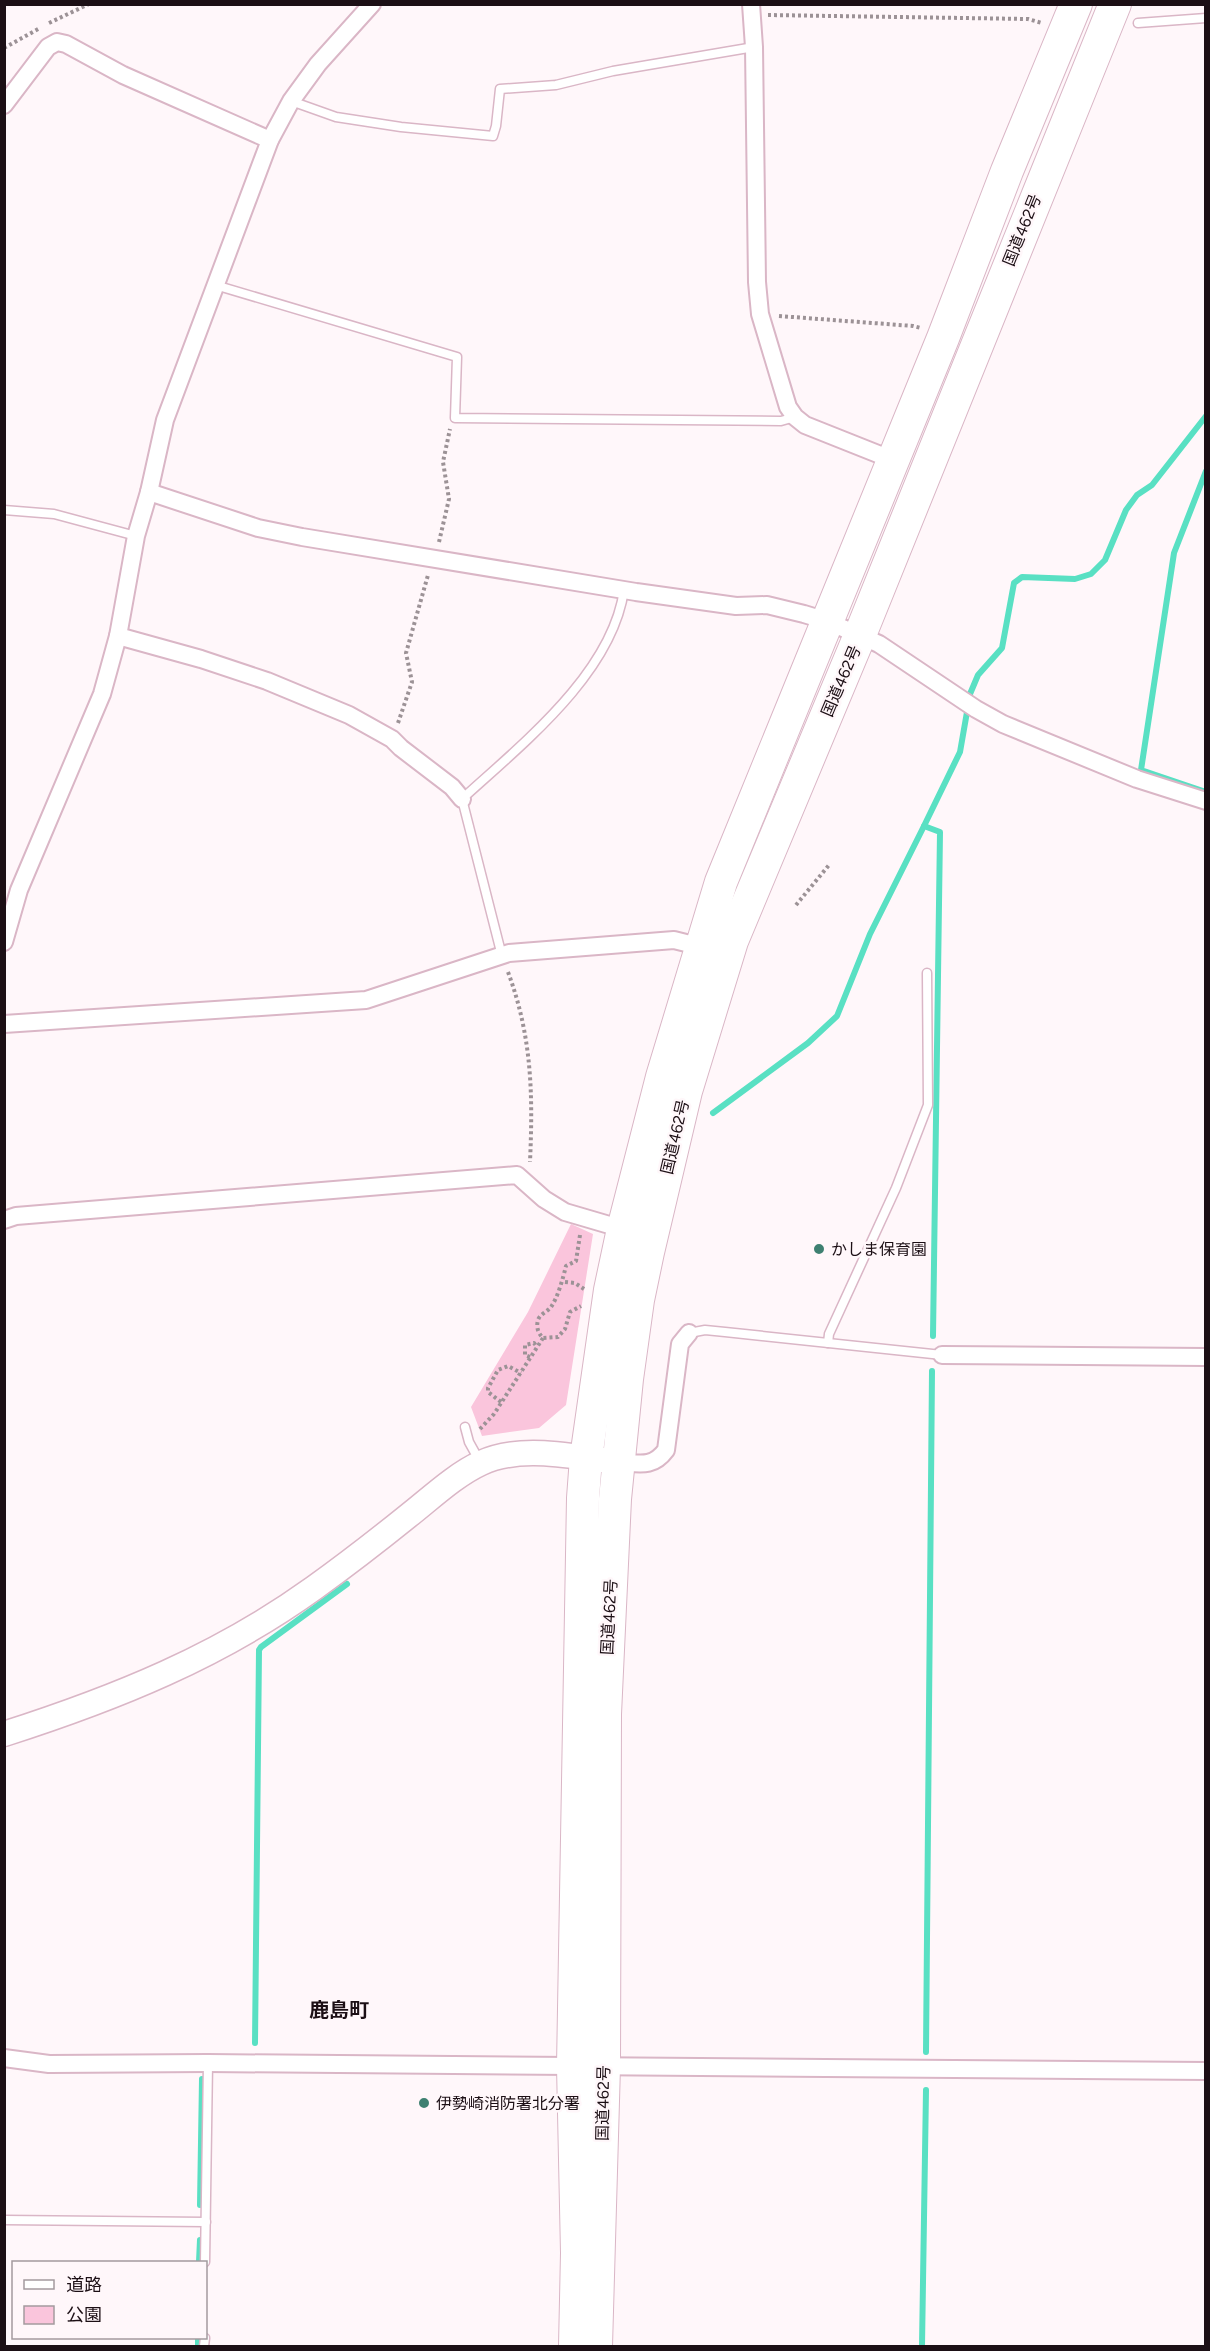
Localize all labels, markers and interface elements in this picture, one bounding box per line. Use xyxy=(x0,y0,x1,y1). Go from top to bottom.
street label: 国道462号 xyxy=(999,191,1045,269)
street label: 国道462号 xyxy=(817,642,865,720)
street label: 国道462号 xyxy=(657,1098,693,1176)
place label: かしま保育園 xyxy=(831,1240,927,1259)
marker: かしま保育園 xyxy=(812,1242,826,1256)
street label: 国道462号 xyxy=(598,1579,620,1655)
district label: 鹿島町 xyxy=(309,1998,369,2022)
street label: 国道462号 xyxy=(593,2065,613,2141)
place label: 伊勢崎消防署北分署 xyxy=(436,2094,580,2113)
marker: 伊勢崎消防署北分署 xyxy=(417,2096,431,2110)
legend xyxy=(12,2261,207,2339)
text: 道路 xyxy=(66,2274,102,2296)
text: 公園 xyxy=(66,2304,102,2326)

